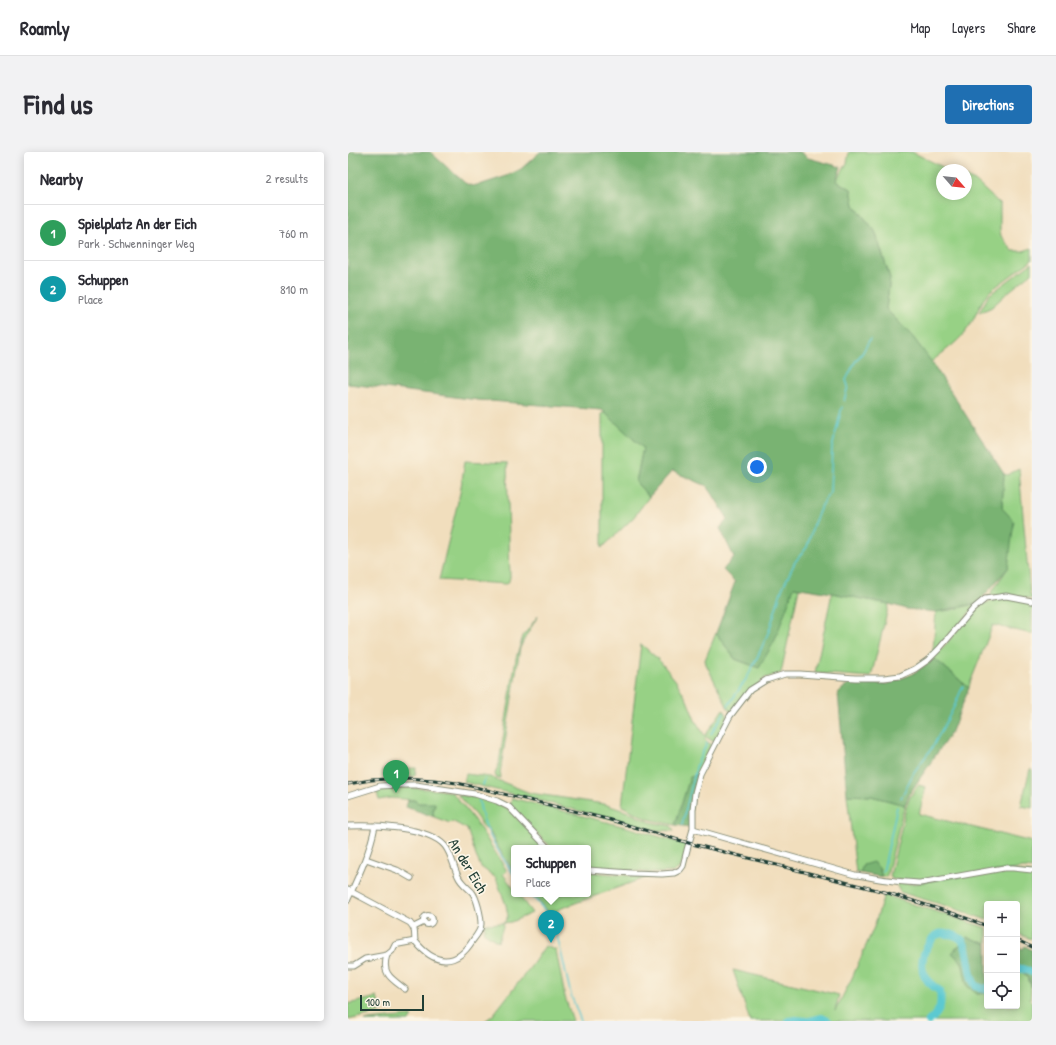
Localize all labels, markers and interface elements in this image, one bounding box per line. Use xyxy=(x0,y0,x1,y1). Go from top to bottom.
text: Roamly xyxy=(20,15,70,41)
text: Map xyxy=(910,18,930,37)
text: Layers xyxy=(952,18,985,37)
text: Share xyxy=(1007,18,1036,37)
text: Find us xyxy=(24,85,93,123)
button: Directions xyxy=(945,85,1032,124)
north arrow xyxy=(936,164,972,200)
text: Nearby xyxy=(40,167,83,190)
text: 2 results xyxy=(266,169,308,187)
text: Spielplatz An der Eich xyxy=(78,213,197,234)
text: 1 xyxy=(51,224,55,242)
text: 760 m xyxy=(279,224,308,242)
text: Park · Schwenninger Weg xyxy=(78,234,194,252)
text: Schuppen xyxy=(78,269,129,290)
text: 2 xyxy=(50,280,56,298)
text: 810 m xyxy=(280,280,308,298)
text: Place xyxy=(78,290,103,308)
your location xyxy=(747,457,767,477)
pin: 1 xyxy=(383,760,409,793)
street label: An der Eich xyxy=(444,834,493,897)
popup xyxy=(511,845,591,897)
text: Schuppen xyxy=(526,852,576,873)
text: Place xyxy=(526,873,551,891)
map controls xyxy=(984,901,1020,1009)
button: + xyxy=(984,901,1020,937)
pin: 2 xyxy=(538,910,564,943)
button: − xyxy=(984,937,1020,973)
button: locate xyxy=(984,973,1020,1009)
scale bar xyxy=(360,993,424,1012)
text: 100 m xyxy=(366,995,390,1009)

